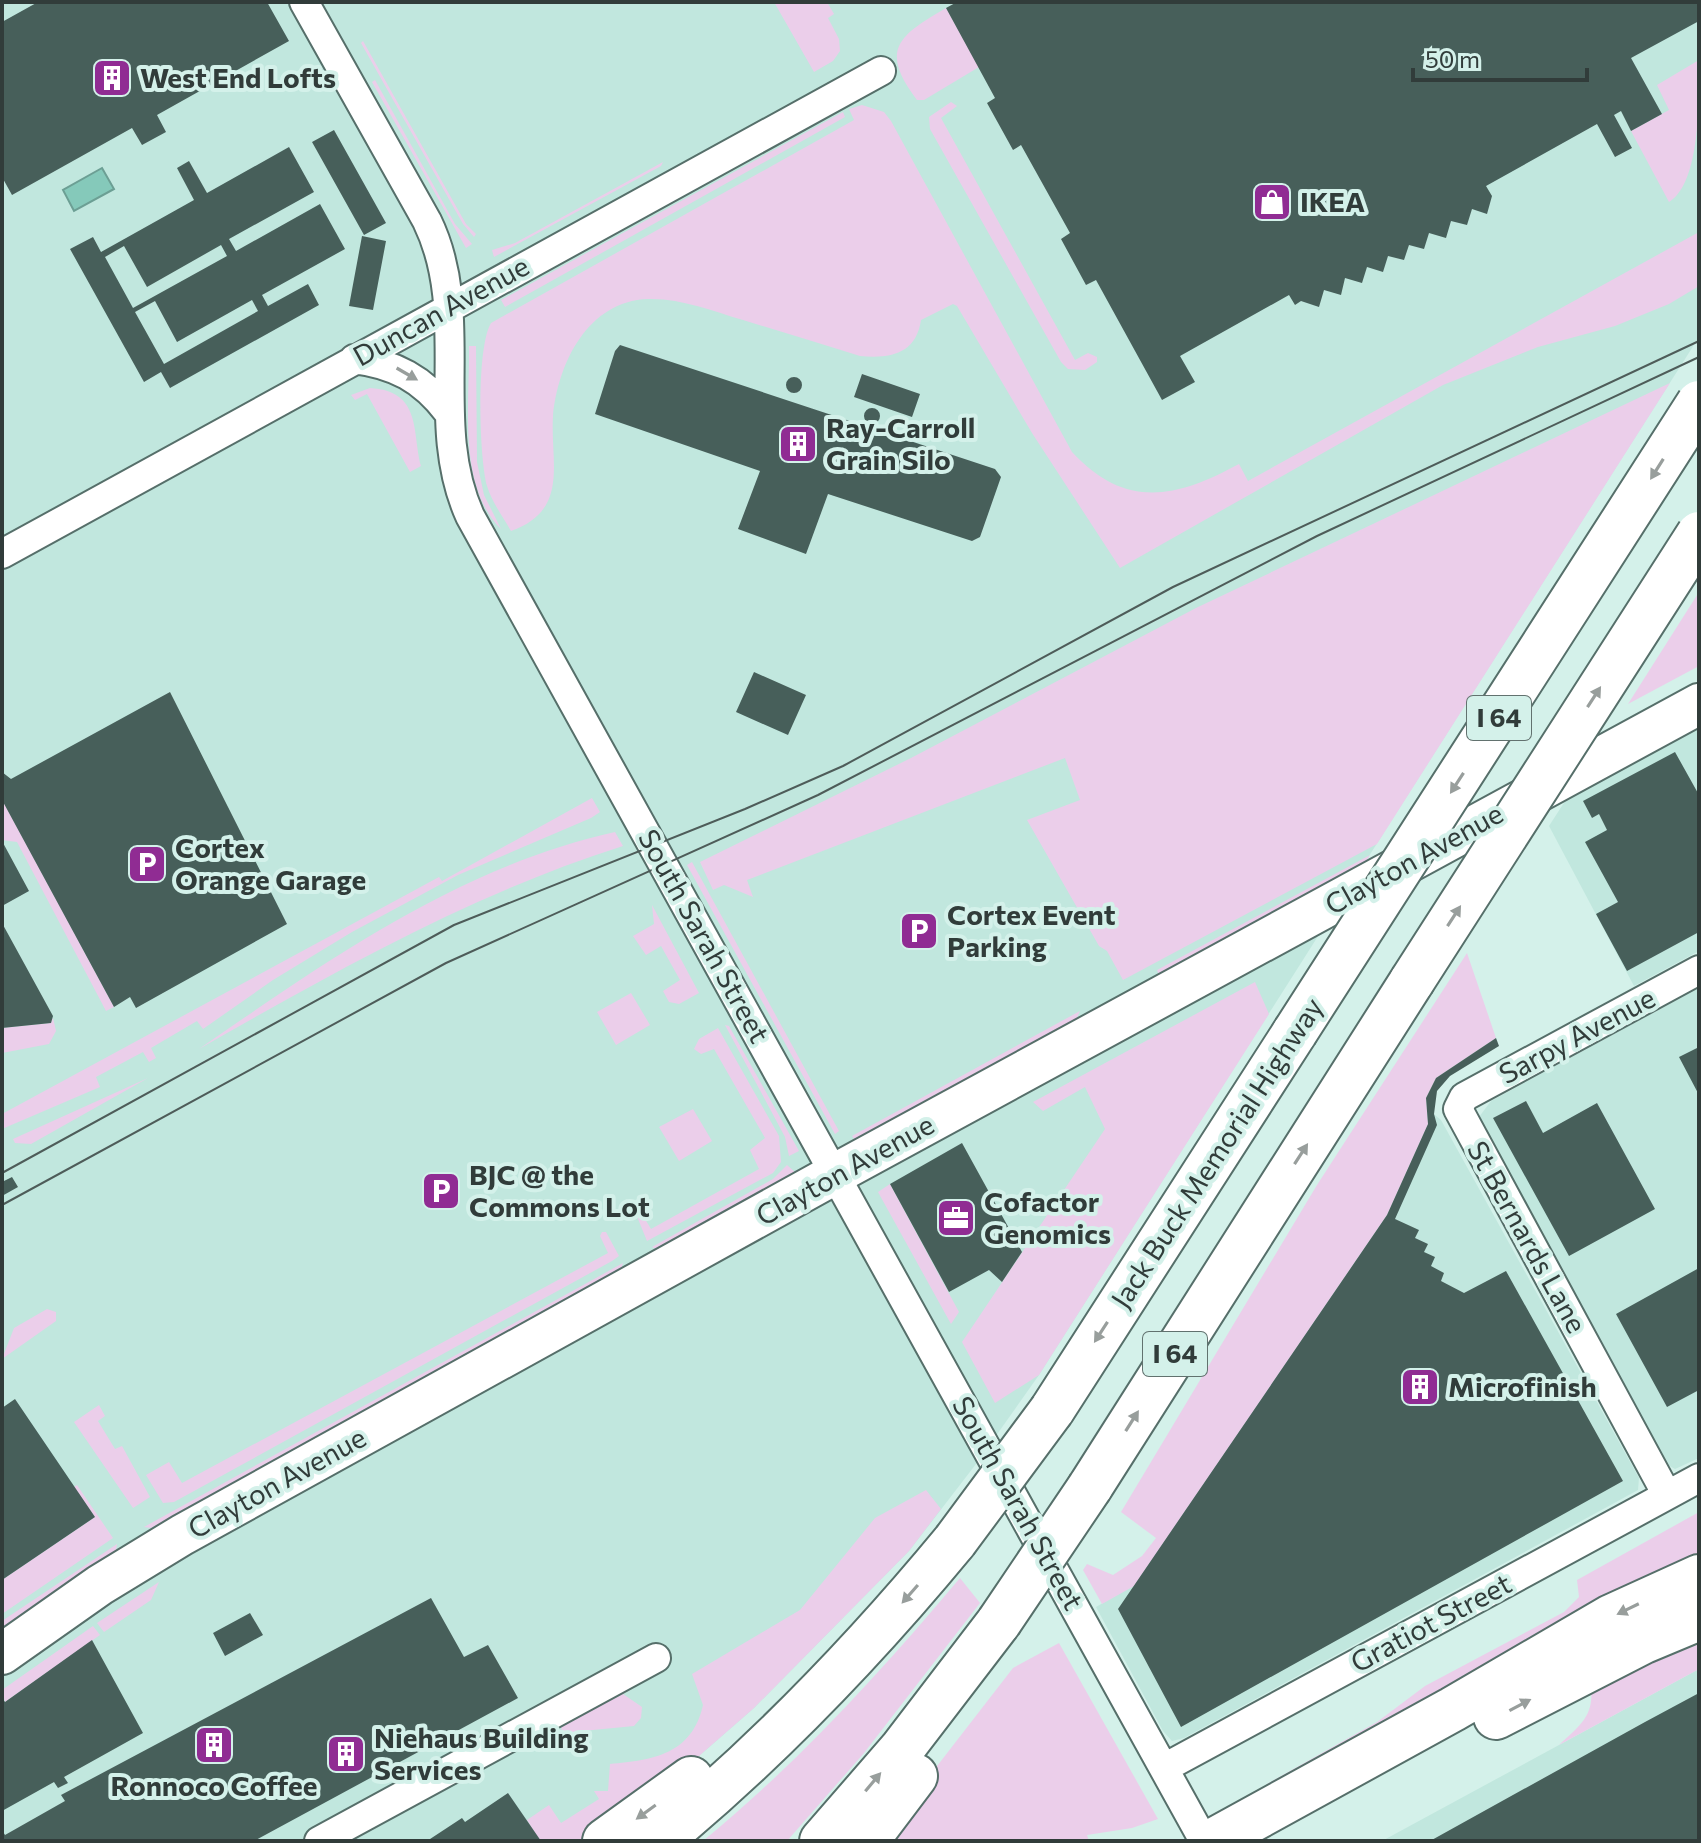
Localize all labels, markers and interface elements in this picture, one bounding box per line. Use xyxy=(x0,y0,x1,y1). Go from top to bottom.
scale bar xyxy=(1413,32,1587,82)
text: 50 m xyxy=(1425,44,1480,73)
building icon: West End Lofts xyxy=(91,57,133,99)
place label: West End Lofts xyxy=(140,60,336,94)
shop icon: IKEA xyxy=(1251,181,1293,223)
place label: IKEA xyxy=(1300,184,1365,218)
street label: Duncan Avenue xyxy=(347,248,534,372)
one-way arrow xyxy=(396,367,418,381)
place label: Ray-Carroll Grain Silo xyxy=(826,410,975,476)
building icon: Ray-Carroll Grain Silo xyxy=(777,423,819,465)
one-way arrow xyxy=(1651,458,1665,480)
one-way arrow xyxy=(1587,686,1602,707)
road number: I 64 xyxy=(1467,696,1531,740)
one-way arrow xyxy=(1451,772,1465,794)
street label: Clayton Avenue xyxy=(1319,795,1508,921)
street label: South Sarah Street xyxy=(632,823,778,1048)
place label: Cortex Orange Garage xyxy=(175,830,366,896)
parking icon: Cortex Orange Garage xyxy=(126,843,168,885)
place label: Cortex Event Parking xyxy=(947,897,1116,963)
one-way arrow xyxy=(1447,905,1462,926)
parking icon: Cortex Event Parking xyxy=(898,910,940,952)
street label: Sarpy Avenue xyxy=(1493,980,1660,1090)
street label: Jack Buck Memorial Highway xyxy=(1103,991,1329,1314)
street label: Clayton Avenue xyxy=(750,1106,939,1232)
street label: St Bernards Lane xyxy=(1461,1135,1595,1338)
one-way arrow xyxy=(1294,1143,1308,1165)
place label: BJC @ the Commons Lot xyxy=(469,1157,650,1223)
parking icon: BJC @ the Commons Lot xyxy=(420,1170,462,1212)
place label: Cofactor Genomics xyxy=(984,1184,1111,1250)
office icon: Cofactor Genomics xyxy=(935,1197,977,1239)
one-way arrow xyxy=(1094,1322,1109,1343)
road number: I 64 xyxy=(1143,1332,1207,1376)
building icon: Microfinish xyxy=(1399,1366,1441,1408)
place label: Microfinish xyxy=(1448,1369,1597,1403)
street label: South Sarah Street xyxy=(946,1390,1092,1615)
one-way arrow xyxy=(1125,1411,1140,1432)
street label: Clayton Avenue xyxy=(182,1419,371,1545)
street label: Gratiot Street xyxy=(1344,1565,1517,1679)
one-way arrow xyxy=(902,1584,919,1604)
one-way arrow xyxy=(1616,1602,1640,1616)
one-way arrow xyxy=(1509,1698,1531,1712)
place label: Niehaus Building Services xyxy=(374,1720,589,1786)
building icon: Ronnoco Coffee xyxy=(193,1724,235,1766)
building icon: Niehaus Building Services xyxy=(325,1733,367,1775)
place label: Ronnoco Coffee xyxy=(111,1768,317,1802)
one-way arrow xyxy=(864,1772,881,1792)
one-way arrow xyxy=(635,1804,657,1820)

